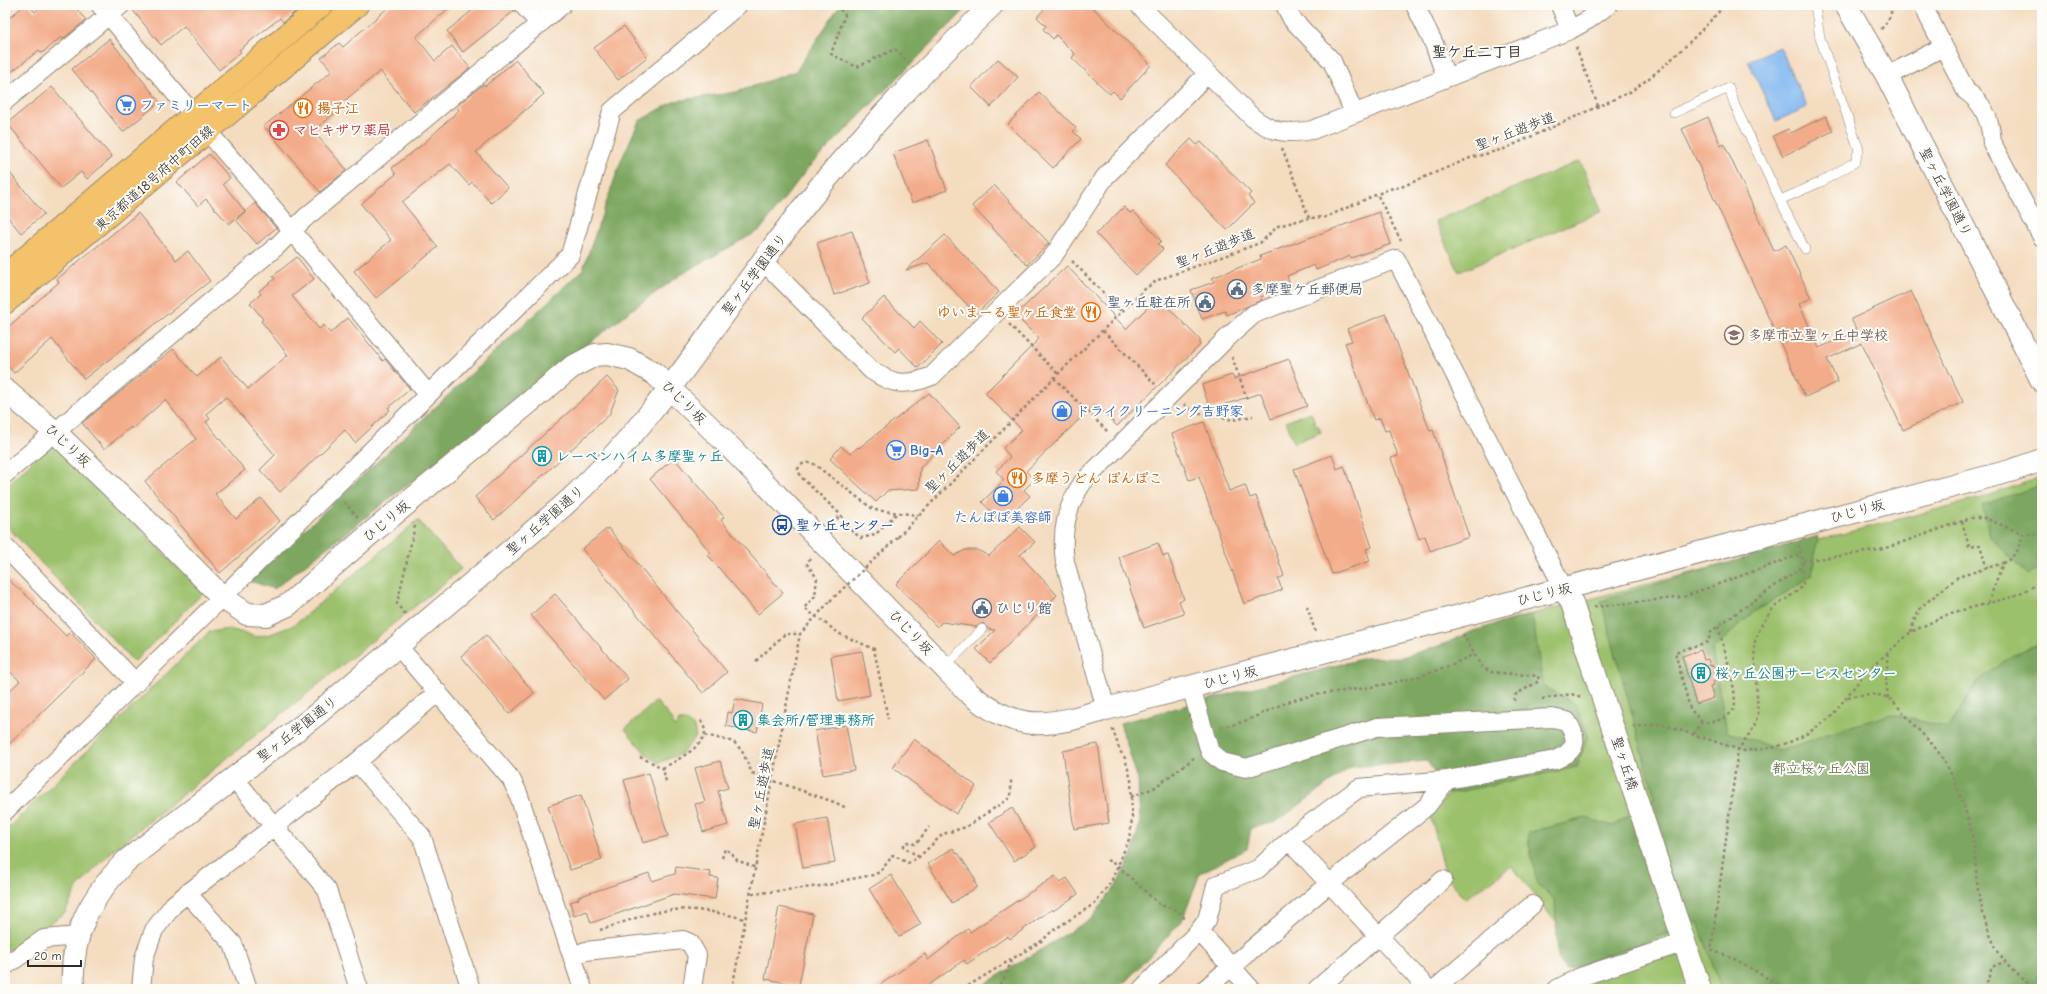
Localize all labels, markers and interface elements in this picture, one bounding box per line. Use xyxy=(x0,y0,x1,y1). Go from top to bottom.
district label: 聖ケ丘二丁目 xyxy=(1432,43,1522,61)
supermarket icon: ファミリーマート xyxy=(115,94,137,116)
place label: ファミリーマート xyxy=(140,97,253,114)
restaurant icon: 揚子江 xyxy=(292,97,314,119)
place label: 揚子江 xyxy=(317,100,359,117)
street label: 聖ヶ丘遊歩道 xyxy=(1473,108,1557,154)
pharmacy icon: マヒキザワ薬局 xyxy=(268,119,290,141)
street label: 東京都道18号府中町田線 xyxy=(91,122,218,235)
place label: マヒキザワ薬局 xyxy=(293,122,391,139)
street label: 聖ヶ丘学園通り xyxy=(1916,145,1975,240)
street label: 聖ヶ丘遊歩道 xyxy=(1173,225,1257,272)
street label: 聖ヶ丘学園通り xyxy=(718,230,791,319)
public building icon: 多摩聖ケ丘郵便局 xyxy=(1226,278,1248,300)
place label: 多摩聖ケ丘郵便局 xyxy=(1251,281,1363,298)
public building icon: 聖ヶ丘駐在所 xyxy=(1194,291,1216,313)
place label: 聖ヶ丘駐在所 xyxy=(1107,294,1191,311)
restaurant icon: ゆいまーる聖ヶ丘食堂 xyxy=(1080,301,1102,323)
place label: ゆいまーる聖ヶ丘食堂 xyxy=(937,304,1077,321)
school or university icon: 多摩市立聖ヶ丘中学校 xyxy=(1723,324,1745,346)
place label: 多摩市立聖ヶ丘中学校 xyxy=(1748,327,1888,344)
street label: ひじり坂 xyxy=(658,377,710,428)
shop icon: ドライクリーニング吉野家 xyxy=(1051,400,1073,422)
place label: ドライクリーニング吉野家 xyxy=(1076,403,1243,420)
street label: ひじり坂 xyxy=(41,420,94,471)
street label: 聖ヶ丘遊歩道 xyxy=(922,426,993,497)
supermarket icon: Big-A xyxy=(885,439,907,461)
place label: Big-A xyxy=(910,442,944,459)
building icon: レーベンハイム多摩聖ヶ丘 xyxy=(531,445,553,467)
place label: レーベンハイム多摩聖ヶ丘 xyxy=(556,448,723,465)
restaurant icon: 多摩うどん ぽんぽこ xyxy=(1006,467,1028,489)
place label: 多摩うどん ぽんぽこ xyxy=(1031,470,1163,487)
street label: 聖ヶ丘学園通り xyxy=(503,482,588,559)
shop icon: たんぽぽ美容師 xyxy=(992,485,1014,507)
street label: ひじり坂 xyxy=(1828,496,1886,527)
street label: ひじり坂 xyxy=(359,497,413,546)
place label: たんぽぽ美容師 xyxy=(954,509,1052,526)
bus stop icon: 聖ヶ丘センター xyxy=(771,514,793,536)
place label: 聖ヶ丘センター xyxy=(796,517,894,534)
street label: ひじり坂 xyxy=(1515,579,1573,610)
public building icon: ひじり館 xyxy=(971,597,993,619)
place label: ひじり館 xyxy=(996,600,1052,617)
street label: ひじり坂 xyxy=(885,606,936,658)
street label: ひじり坂 xyxy=(1201,662,1259,693)
building icon: 桜ヶ丘公園サービスセンター xyxy=(1690,662,1712,684)
place label: 桜ヶ丘公園サービスセンター xyxy=(1715,665,1897,682)
street label: 聖ヶ丘学園通り xyxy=(253,693,341,766)
building icon: 集会所/管理事務所 xyxy=(732,709,754,731)
place label: 集会所/管理事務所 xyxy=(757,712,875,729)
street label: 聖ヶ丘橋 xyxy=(1608,734,1641,792)
street label: 聖ヶ丘遊歩道 xyxy=(745,745,778,831)
park label: 都立桜ヶ丘公園 xyxy=(1772,760,1870,777)
scale bar xyxy=(28,942,81,968)
text: 20 m xyxy=(34,949,62,963)

